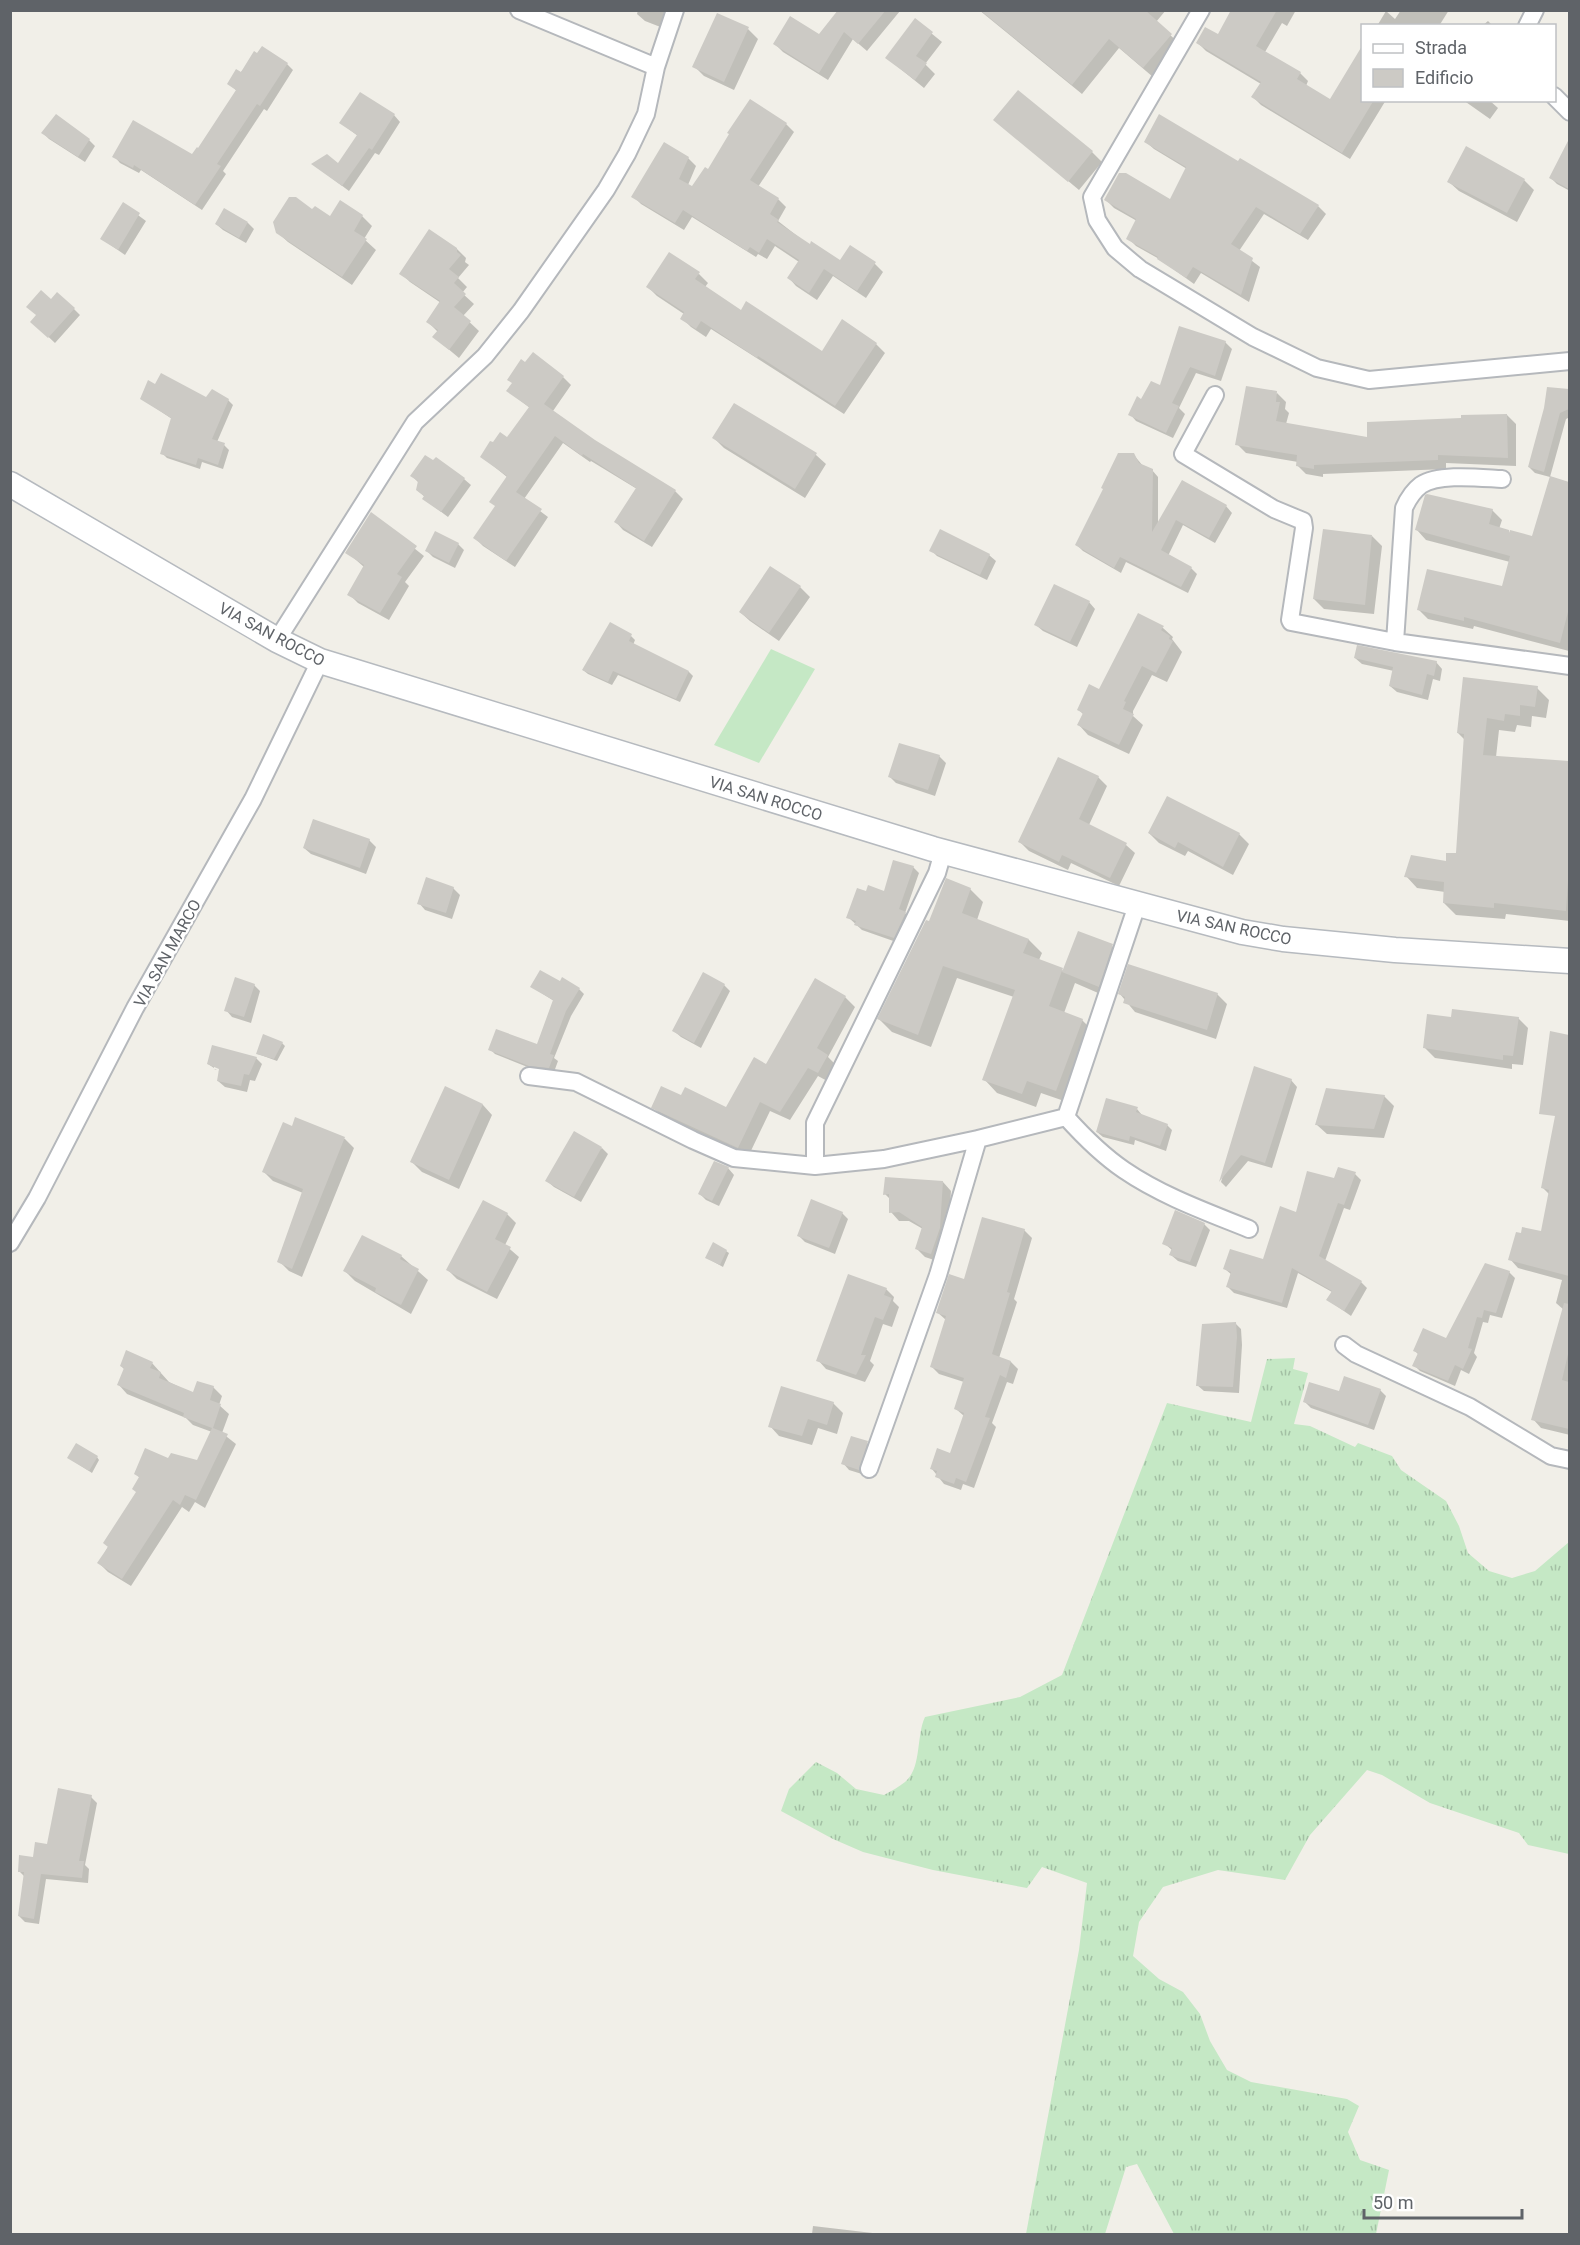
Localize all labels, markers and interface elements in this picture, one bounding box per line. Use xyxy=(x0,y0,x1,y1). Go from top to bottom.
legend xyxy=(1361,24,1556,102)
text: Strada xyxy=(1415,37,1467,58)
text: Edificio xyxy=(1415,67,1474,88)
street label: VIA SAN ROCCO xyxy=(216,599,328,670)
street label: VIA SAN ROCCO xyxy=(707,772,825,825)
street label: VIA SAN MARCO xyxy=(130,896,205,1010)
street label: VIA SAN ROCCO xyxy=(1175,906,1293,949)
scale bar xyxy=(1364,2182,1522,2220)
text: 50 m xyxy=(1373,2192,1413,2213)

